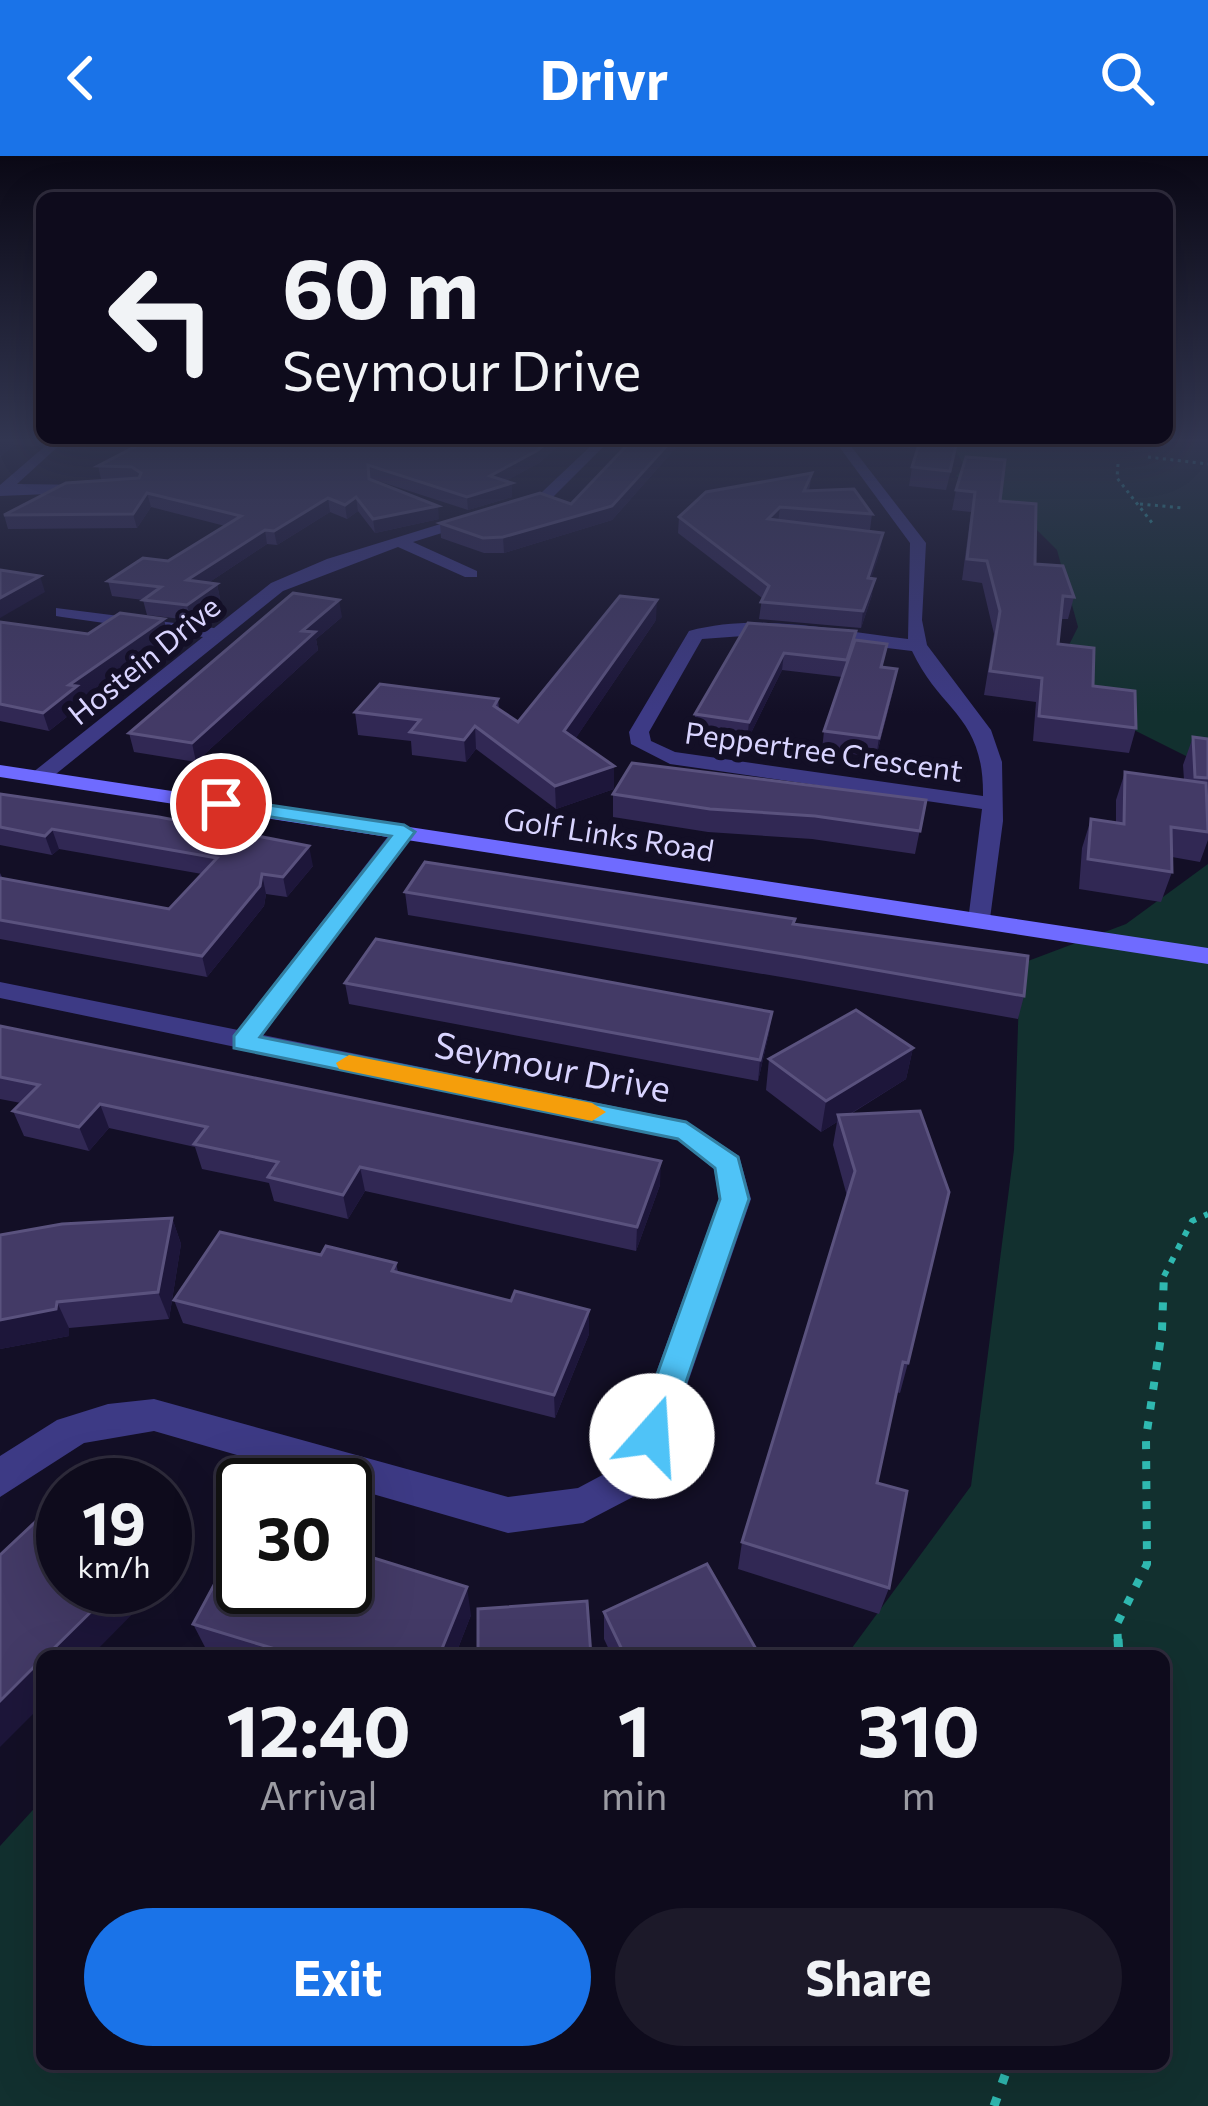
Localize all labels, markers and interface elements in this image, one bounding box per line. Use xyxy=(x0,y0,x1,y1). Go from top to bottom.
icon: back xyxy=(48,45,114,111)
text: Drivr xyxy=(540,45,668,111)
icon: search xyxy=(1094,45,1160,111)
text: 60 m xyxy=(282,234,479,336)
icon: left xyxy=(84,240,240,396)
text: Seymour Drive xyxy=(282,336,641,402)
street label: Hostein Drive xyxy=(60,586,226,732)
street label: Peppertree Crescent xyxy=(683,712,965,788)
pin xyxy=(170,753,272,855)
icon: arrive xyxy=(188,771,254,837)
street label: Golf Links Road xyxy=(501,798,717,868)
street label: Seymour Drive xyxy=(431,1021,675,1109)
position arrow xyxy=(589,1373,715,1499)
speed limit sign: 30 xyxy=(216,1458,372,1614)
text: 19 xyxy=(82,1484,146,1557)
text: km/h xyxy=(78,1547,150,1584)
text: 12:40 xyxy=(226,1684,411,1772)
text: 1 xyxy=(618,1684,650,1772)
text: 310 xyxy=(857,1684,980,1772)
text: Arrival xyxy=(259,1770,377,1818)
text: min xyxy=(601,1770,667,1818)
text: m xyxy=(902,1770,936,1818)
button: Exit xyxy=(84,1908,591,2046)
button: Share xyxy=(615,1908,1122,2046)

